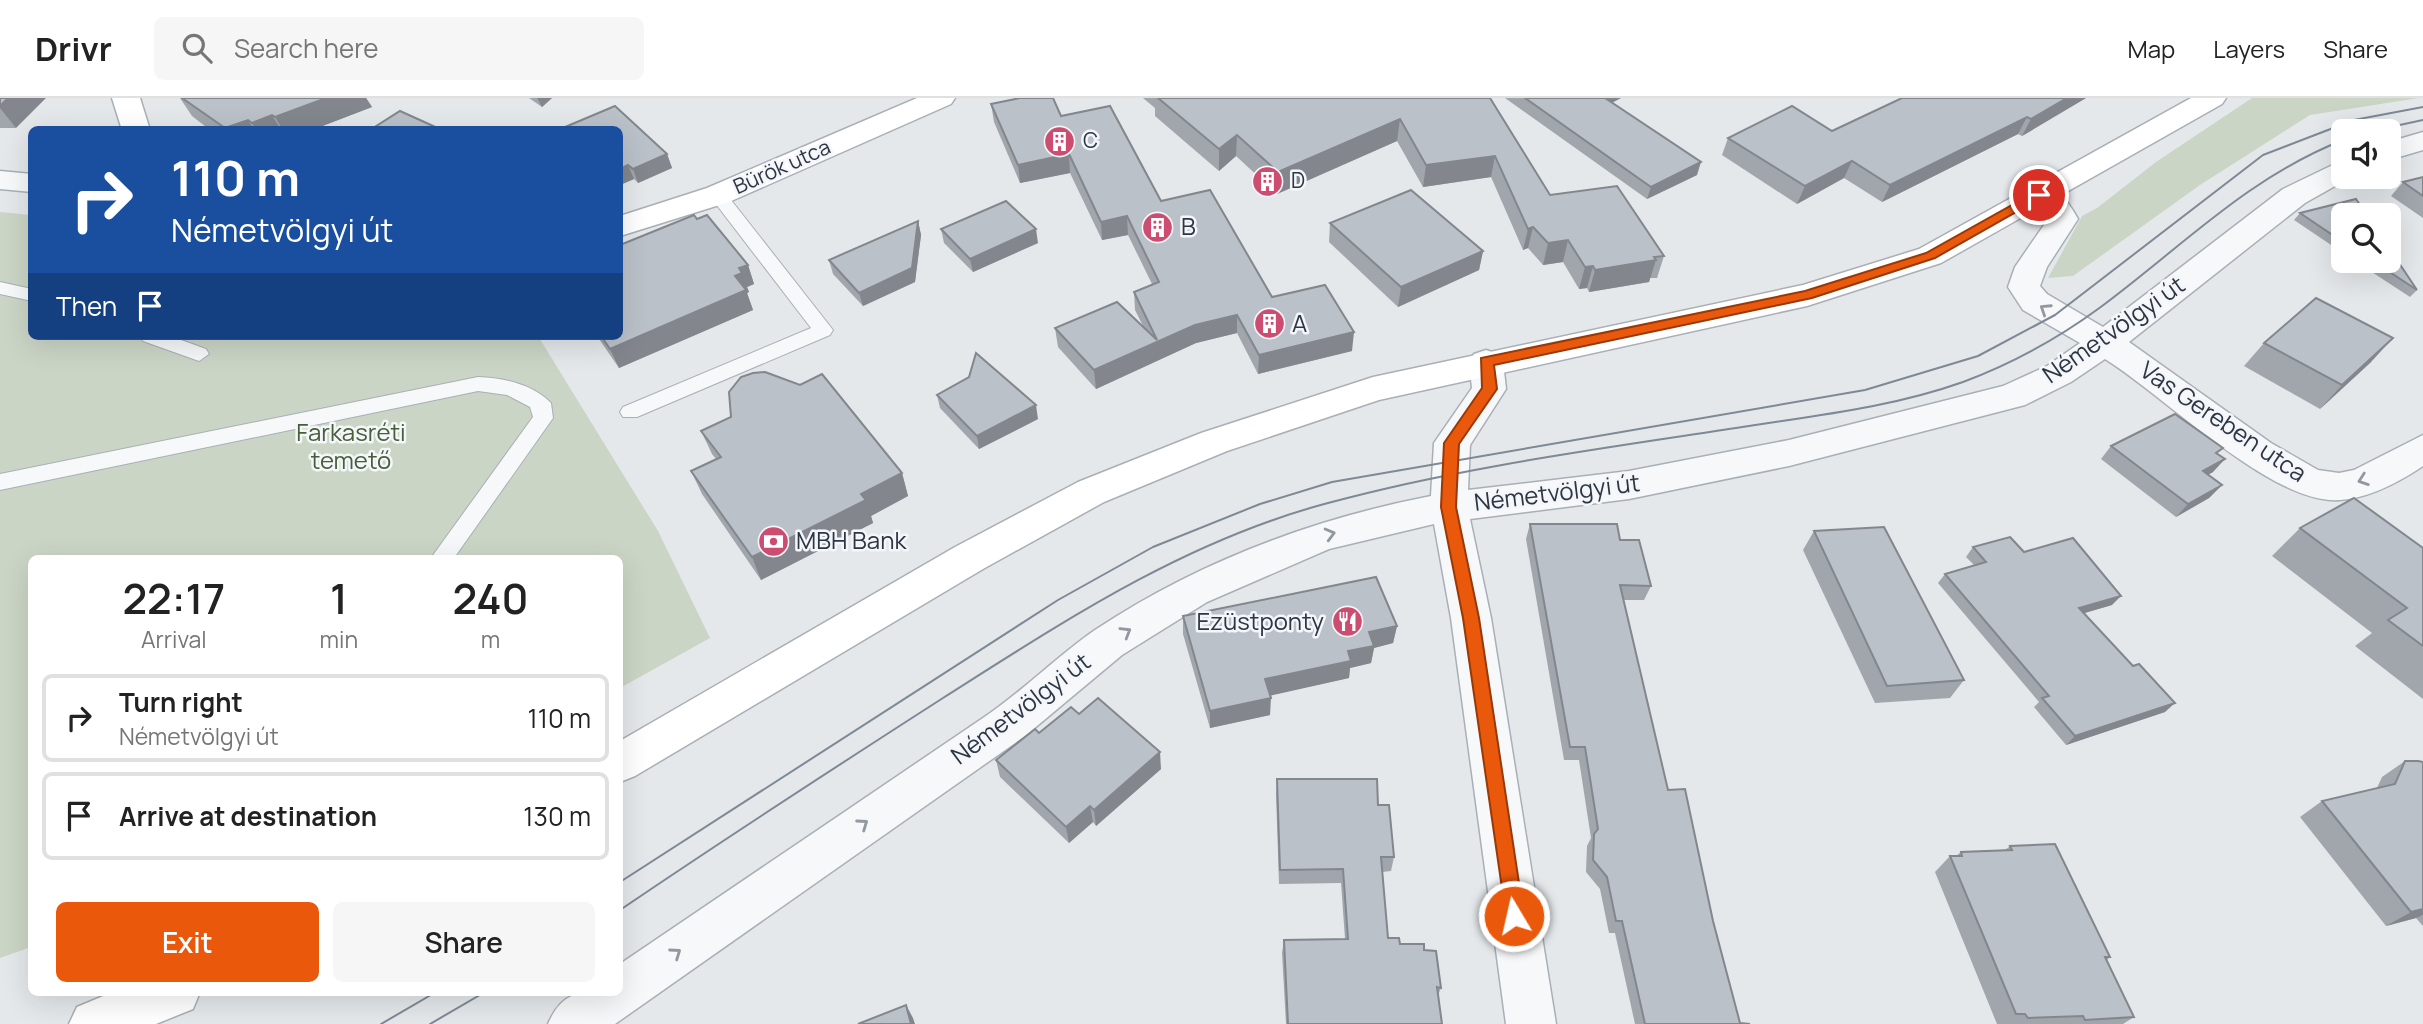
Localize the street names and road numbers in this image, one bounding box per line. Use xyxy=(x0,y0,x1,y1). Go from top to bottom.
street label: Bürök utca xyxy=(729,132,835,200)
street label: Németvölgyi út xyxy=(2035,267,2191,390)
street label: Vas Gereben utca xyxy=(2134,353,2314,489)
street label: Németvölgyi út xyxy=(1472,465,1642,518)
street label: Németvölgyi út xyxy=(944,644,1097,771)

